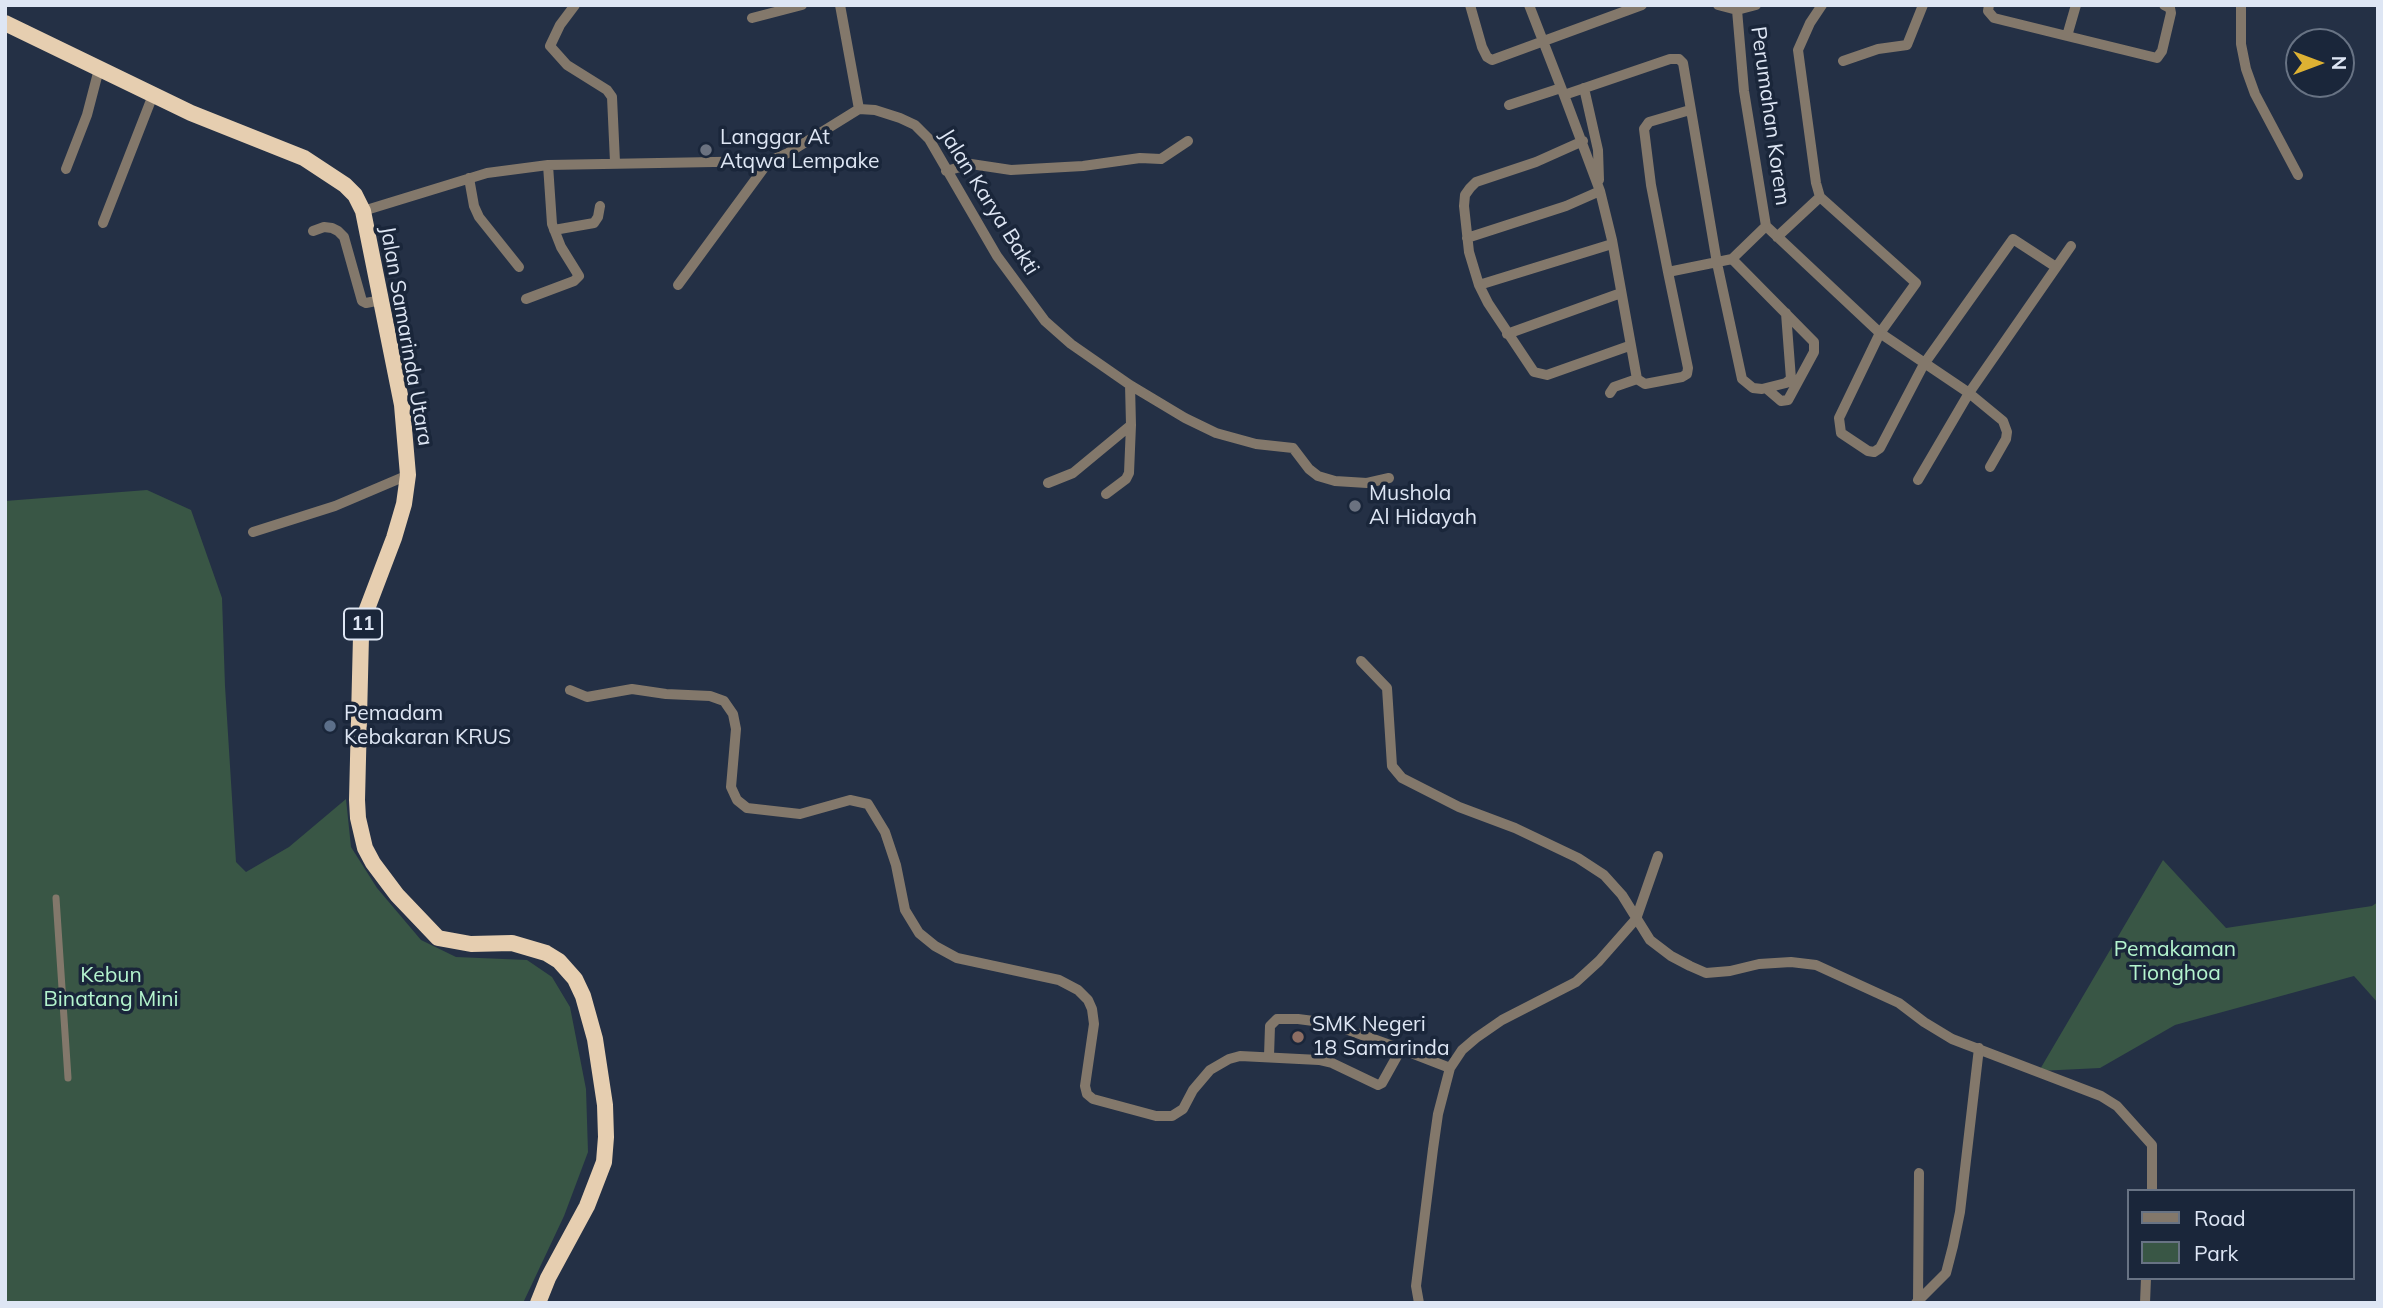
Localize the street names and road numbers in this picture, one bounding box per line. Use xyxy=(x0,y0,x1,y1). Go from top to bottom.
street label: Perumahan Korem xyxy=(1745,25,1795,207)
street label: Jalan Karya Bakti xyxy=(934,124,1044,280)
street label: Jalan Samarinda Utara xyxy=(374,224,438,448)
road number: 11 xyxy=(344,608,382,639)

